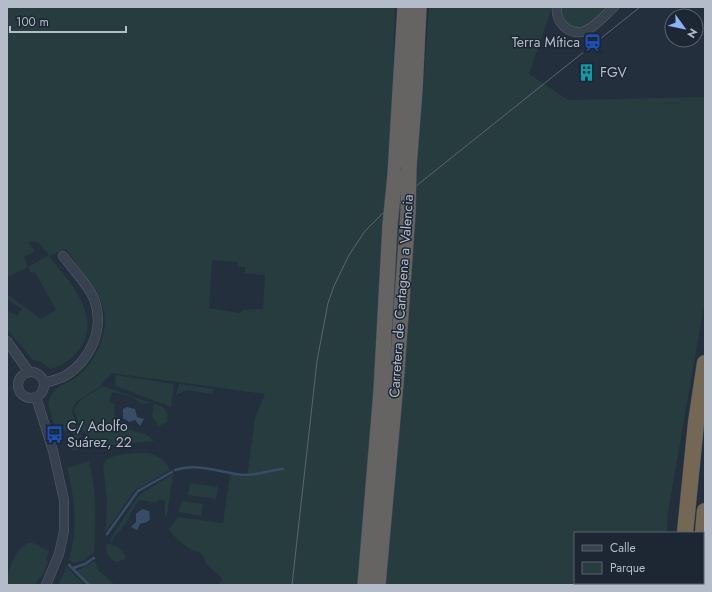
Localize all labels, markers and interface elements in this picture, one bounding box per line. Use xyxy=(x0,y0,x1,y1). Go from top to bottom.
scale bar xyxy=(10,8,126,34)
north arrow xyxy=(664,8,704,48)
text: 100 m xyxy=(16,13,49,31)
text: N xyxy=(683,25,701,41)
place label: Terra Mítica xyxy=(512,32,580,52)
station icon: Terra Mítica xyxy=(583,32,603,52)
building icon: FGV xyxy=(577,62,597,82)
place label: FGV xyxy=(600,62,627,82)
street label: Carretera de Cartagena a Valencia xyxy=(384,194,418,398)
place label: C/ Adolfo Suárez, 22 xyxy=(67,416,132,452)
bus stop icon: C/ Adolfo Suárez, 22 xyxy=(44,424,64,444)
legend xyxy=(574,532,704,584)
text: Calle xyxy=(610,539,636,557)
text: Parque xyxy=(610,559,645,577)

